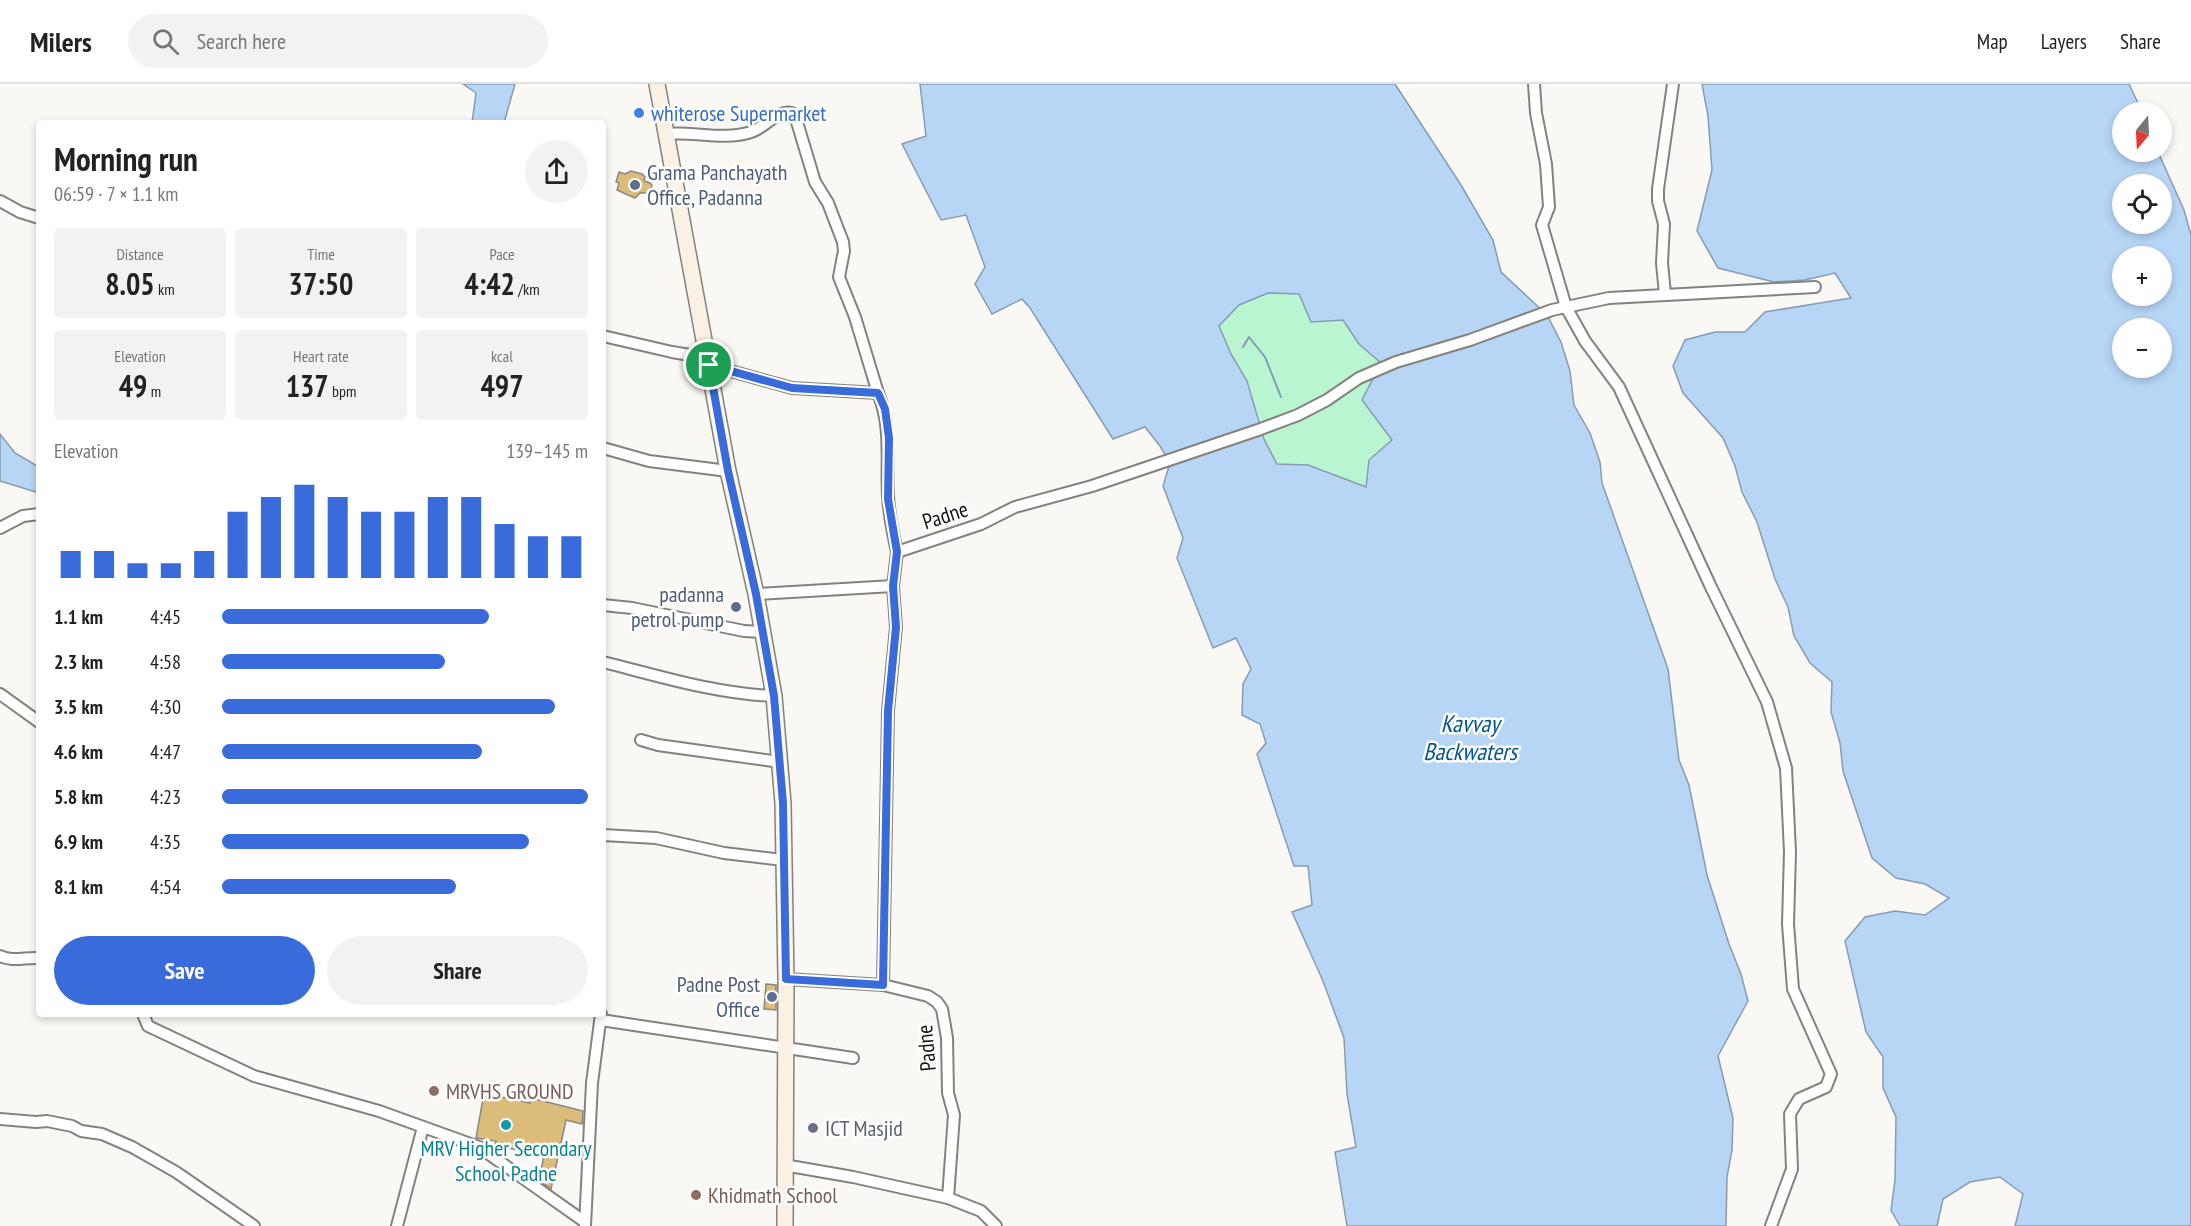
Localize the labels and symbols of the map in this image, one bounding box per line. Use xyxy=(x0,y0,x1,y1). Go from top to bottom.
place label: whiterose Supermarket xyxy=(651,99,826,127)
north arrow xyxy=(2112,102,2172,162)
marker: whiterose Supermarket xyxy=(632,106,646,120)
place label: Grama Panchayath Office, Padanna xyxy=(647,158,787,211)
marker: Grama Panchayath Office, Padanna xyxy=(628,178,642,192)
pin xyxy=(683,339,734,390)
street label: Padne xyxy=(919,495,971,535)
place label: padanna petrol pump xyxy=(631,580,724,633)
marker: padanna petrol pump xyxy=(729,600,743,614)
water label: Kavvay Backwaters xyxy=(1423,708,1520,767)
place label: Padne Post Office xyxy=(677,970,760,1023)
marker: Padne Post Office xyxy=(765,990,779,1004)
street label: Padne xyxy=(910,1024,942,1072)
place label: MRVHS GROUND xyxy=(446,1077,573,1105)
marker: MRVHS GROUND xyxy=(427,1084,441,1098)
place label: ICT Masjid xyxy=(825,1114,903,1142)
marker: MRV Higher Secondary School Padne xyxy=(499,1118,513,1132)
marker: ICT Masjid xyxy=(806,1121,820,1135)
place label: MRV Higher Secondary School Padne xyxy=(420,1134,592,1187)
place label: Khidmath School xyxy=(708,1181,838,1209)
marker: Khidmath School xyxy=(689,1188,703,1202)

